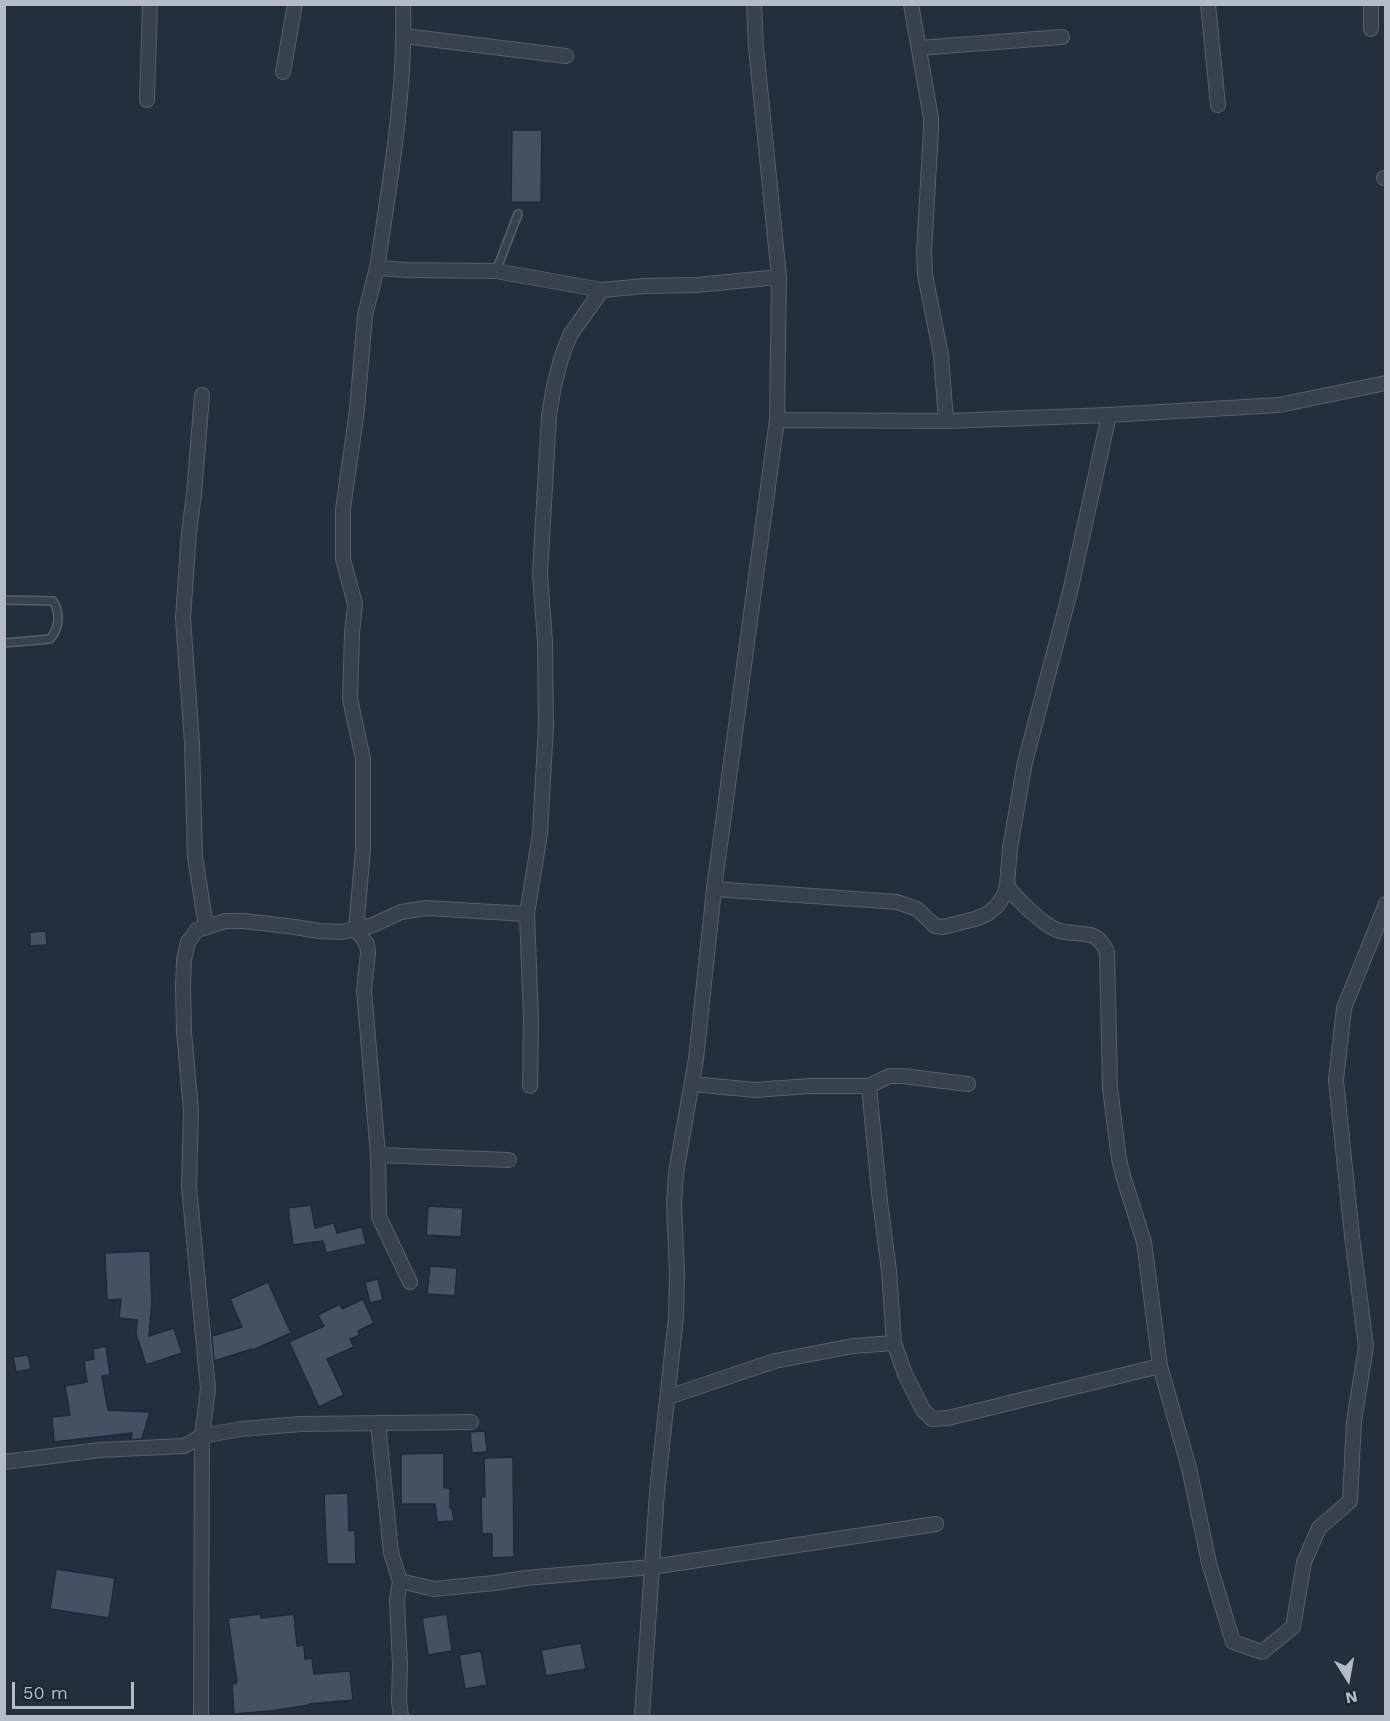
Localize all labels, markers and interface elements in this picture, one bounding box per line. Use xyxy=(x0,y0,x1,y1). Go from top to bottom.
north arrow xyxy=(1318,1649,1378,1709)
scale bar xyxy=(15,1670,136,1708)
text: 50 m xyxy=(23,1682,68,1703)
text: N xyxy=(1344,1687,1359,1708)

